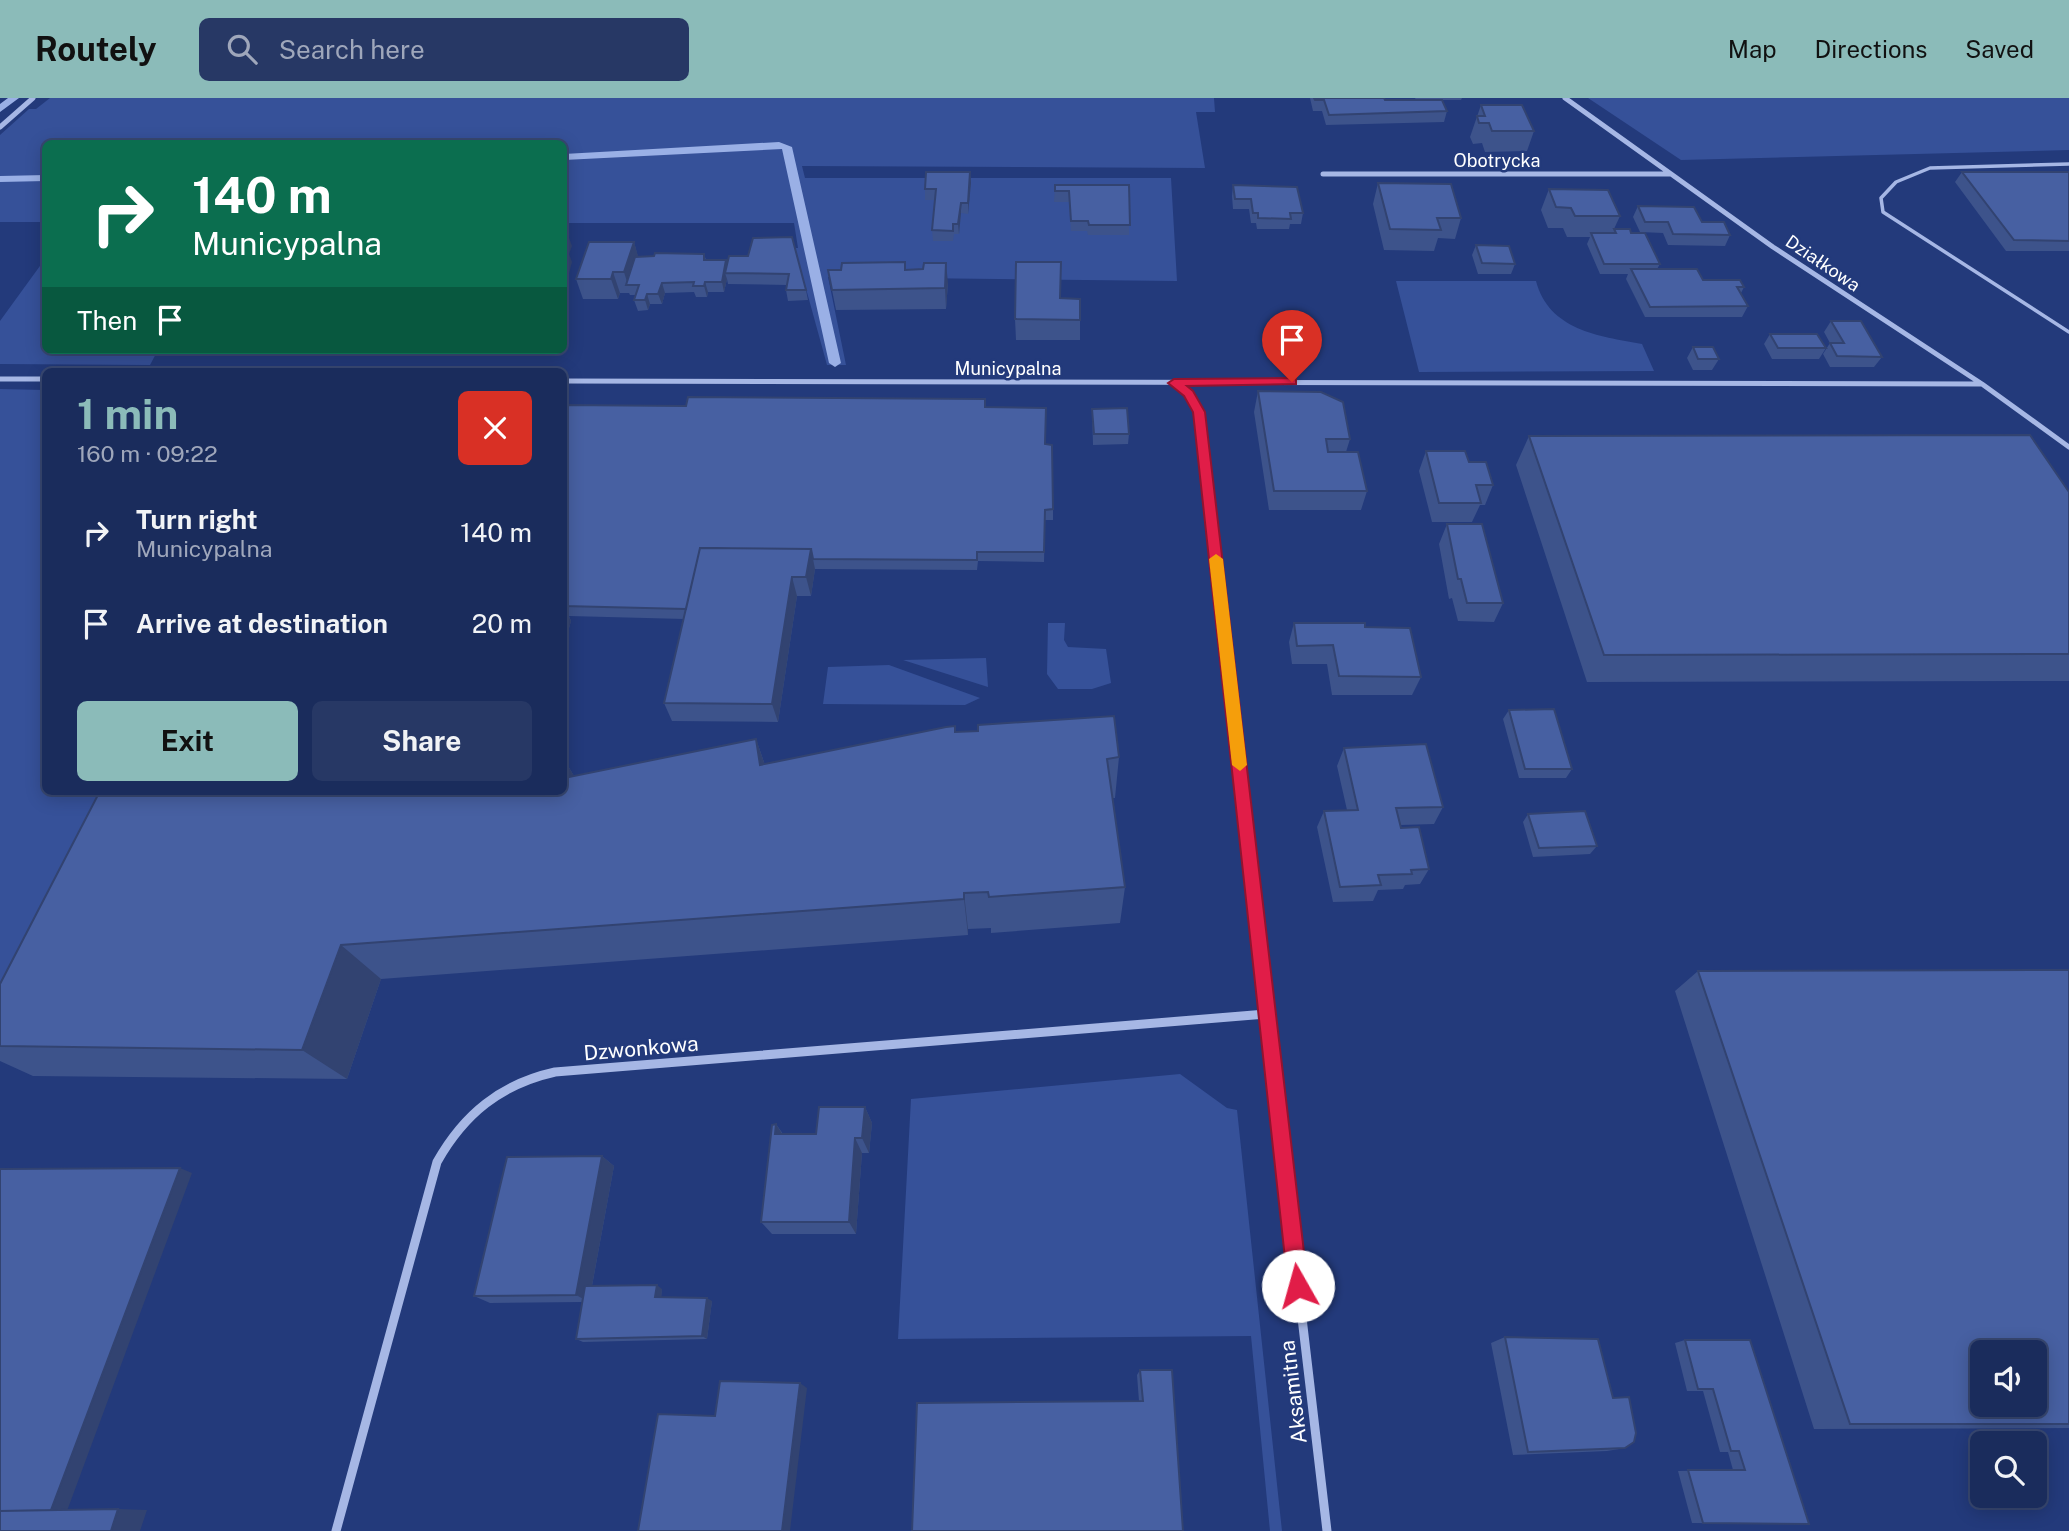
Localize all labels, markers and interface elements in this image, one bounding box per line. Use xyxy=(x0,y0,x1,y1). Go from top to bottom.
search box xyxy=(199,18,689,81)
text: Routely xyxy=(35,30,157,68)
icon: search xyxy=(223,30,261,68)
text: Search here xyxy=(279,34,425,65)
text: Map xyxy=(1728,35,1777,63)
text: Directions xyxy=(1815,35,1927,63)
text: Saved xyxy=(1965,35,2034,63)
street label: Obotrycka xyxy=(1454,150,1540,171)
text: 140 m xyxy=(192,166,332,224)
icon: right xyxy=(77,168,168,259)
text: Municypalna xyxy=(192,225,382,262)
street label: Działkowa xyxy=(1782,230,1864,296)
icon: arrive xyxy=(151,301,189,339)
text: Then xyxy=(77,305,137,336)
pin xyxy=(1262,310,1322,382)
icon: arrive xyxy=(1273,321,1311,359)
street label: Municypalna xyxy=(955,358,1061,379)
text: 1 min xyxy=(77,389,178,438)
button: close xyxy=(458,391,532,465)
text: 160 m · 09:22 xyxy=(77,440,218,467)
text: Turn right xyxy=(136,504,258,535)
icon: right xyxy=(77,514,115,552)
text: 140 m xyxy=(460,517,532,548)
text: Municypalna xyxy=(136,535,273,562)
icon: arrive xyxy=(77,605,115,643)
text: Arrive at destination xyxy=(136,608,388,639)
text: 20 m xyxy=(472,608,532,639)
button: Exit xyxy=(77,701,298,781)
button: Share xyxy=(312,701,532,781)
street label: Dzwonkowa xyxy=(582,1031,700,1065)
position arrow xyxy=(1261,1249,1335,1323)
street label: Aksamitna xyxy=(1274,1339,1312,1445)
map controls xyxy=(1970,1340,2047,1508)
button: sound xyxy=(1970,1340,2047,1417)
button: search xyxy=(1970,1431,2047,1508)

